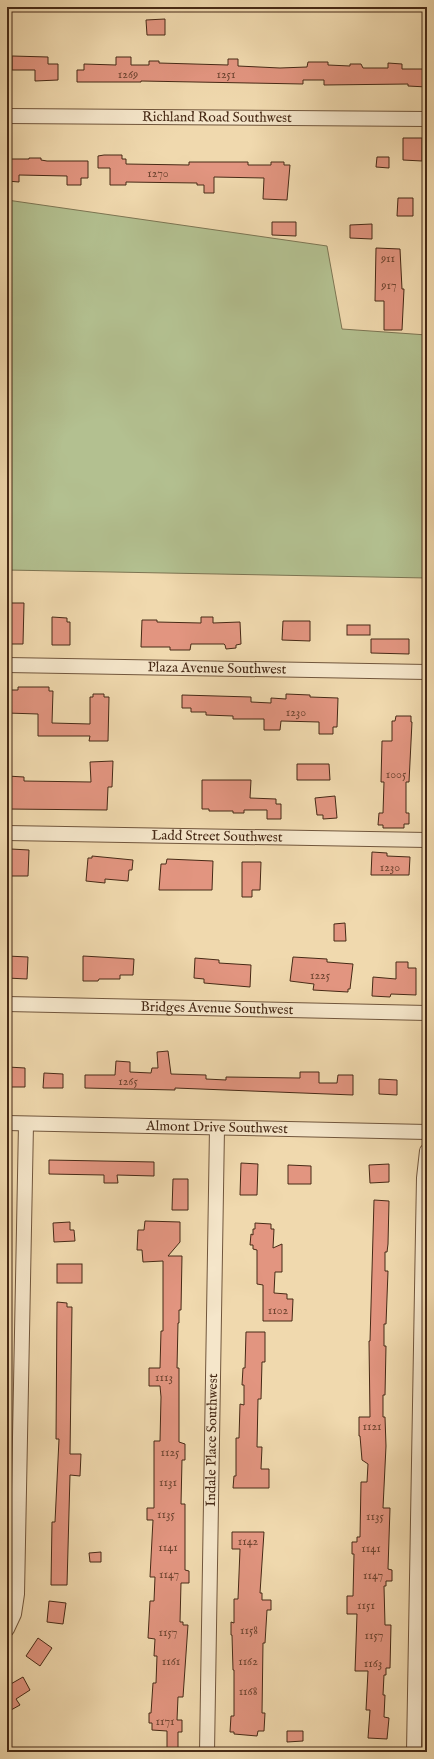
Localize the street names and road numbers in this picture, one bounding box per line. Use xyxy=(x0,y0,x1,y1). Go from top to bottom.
street label: Richland Road Southwest xyxy=(142,108,292,127)
street label: Plaza Avenue Southwest xyxy=(147,658,287,679)
street label: Ladd Street Southwest xyxy=(151,826,283,847)
street label: Bridges Avenue Southwest xyxy=(140,998,294,1019)
street label: Almont Drive Southwest xyxy=(145,1117,288,1138)
street label: Indale Place Southwest xyxy=(202,1373,222,1507)

